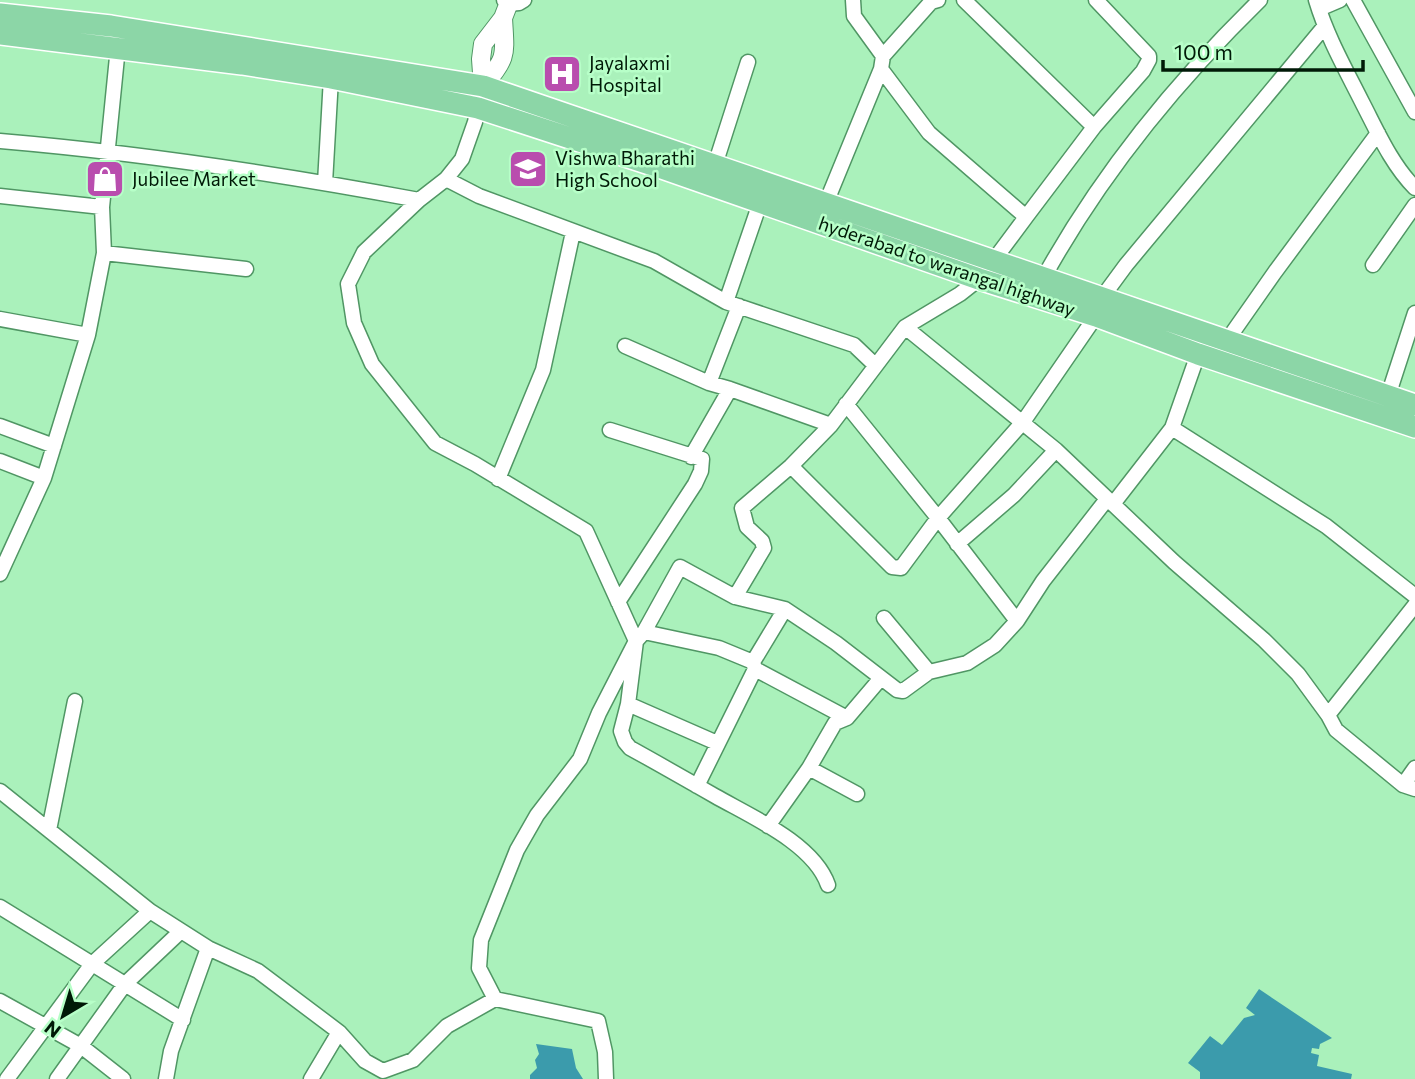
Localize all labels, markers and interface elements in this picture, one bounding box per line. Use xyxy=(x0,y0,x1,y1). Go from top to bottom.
scale bar xyxy=(1163,28,1362,72)
text: 100 m xyxy=(1174,39,1233,64)
place label: Jayalaxmi Hospital xyxy=(589,51,670,96)
hospital icon: Jayalaxmi Hospital xyxy=(541,53,583,95)
place label: Vishwa Bharathi High School xyxy=(555,146,695,191)
school or university icon: Vishwa Bharathi High School xyxy=(507,148,549,190)
shop icon: Jubilee Market xyxy=(84,158,126,200)
place label: Jubilee Market xyxy=(132,167,256,190)
street label: hyderabad to warangal highway xyxy=(816,211,1079,320)
north arrow xyxy=(28,981,98,1051)
text: N xyxy=(40,1016,65,1043)

